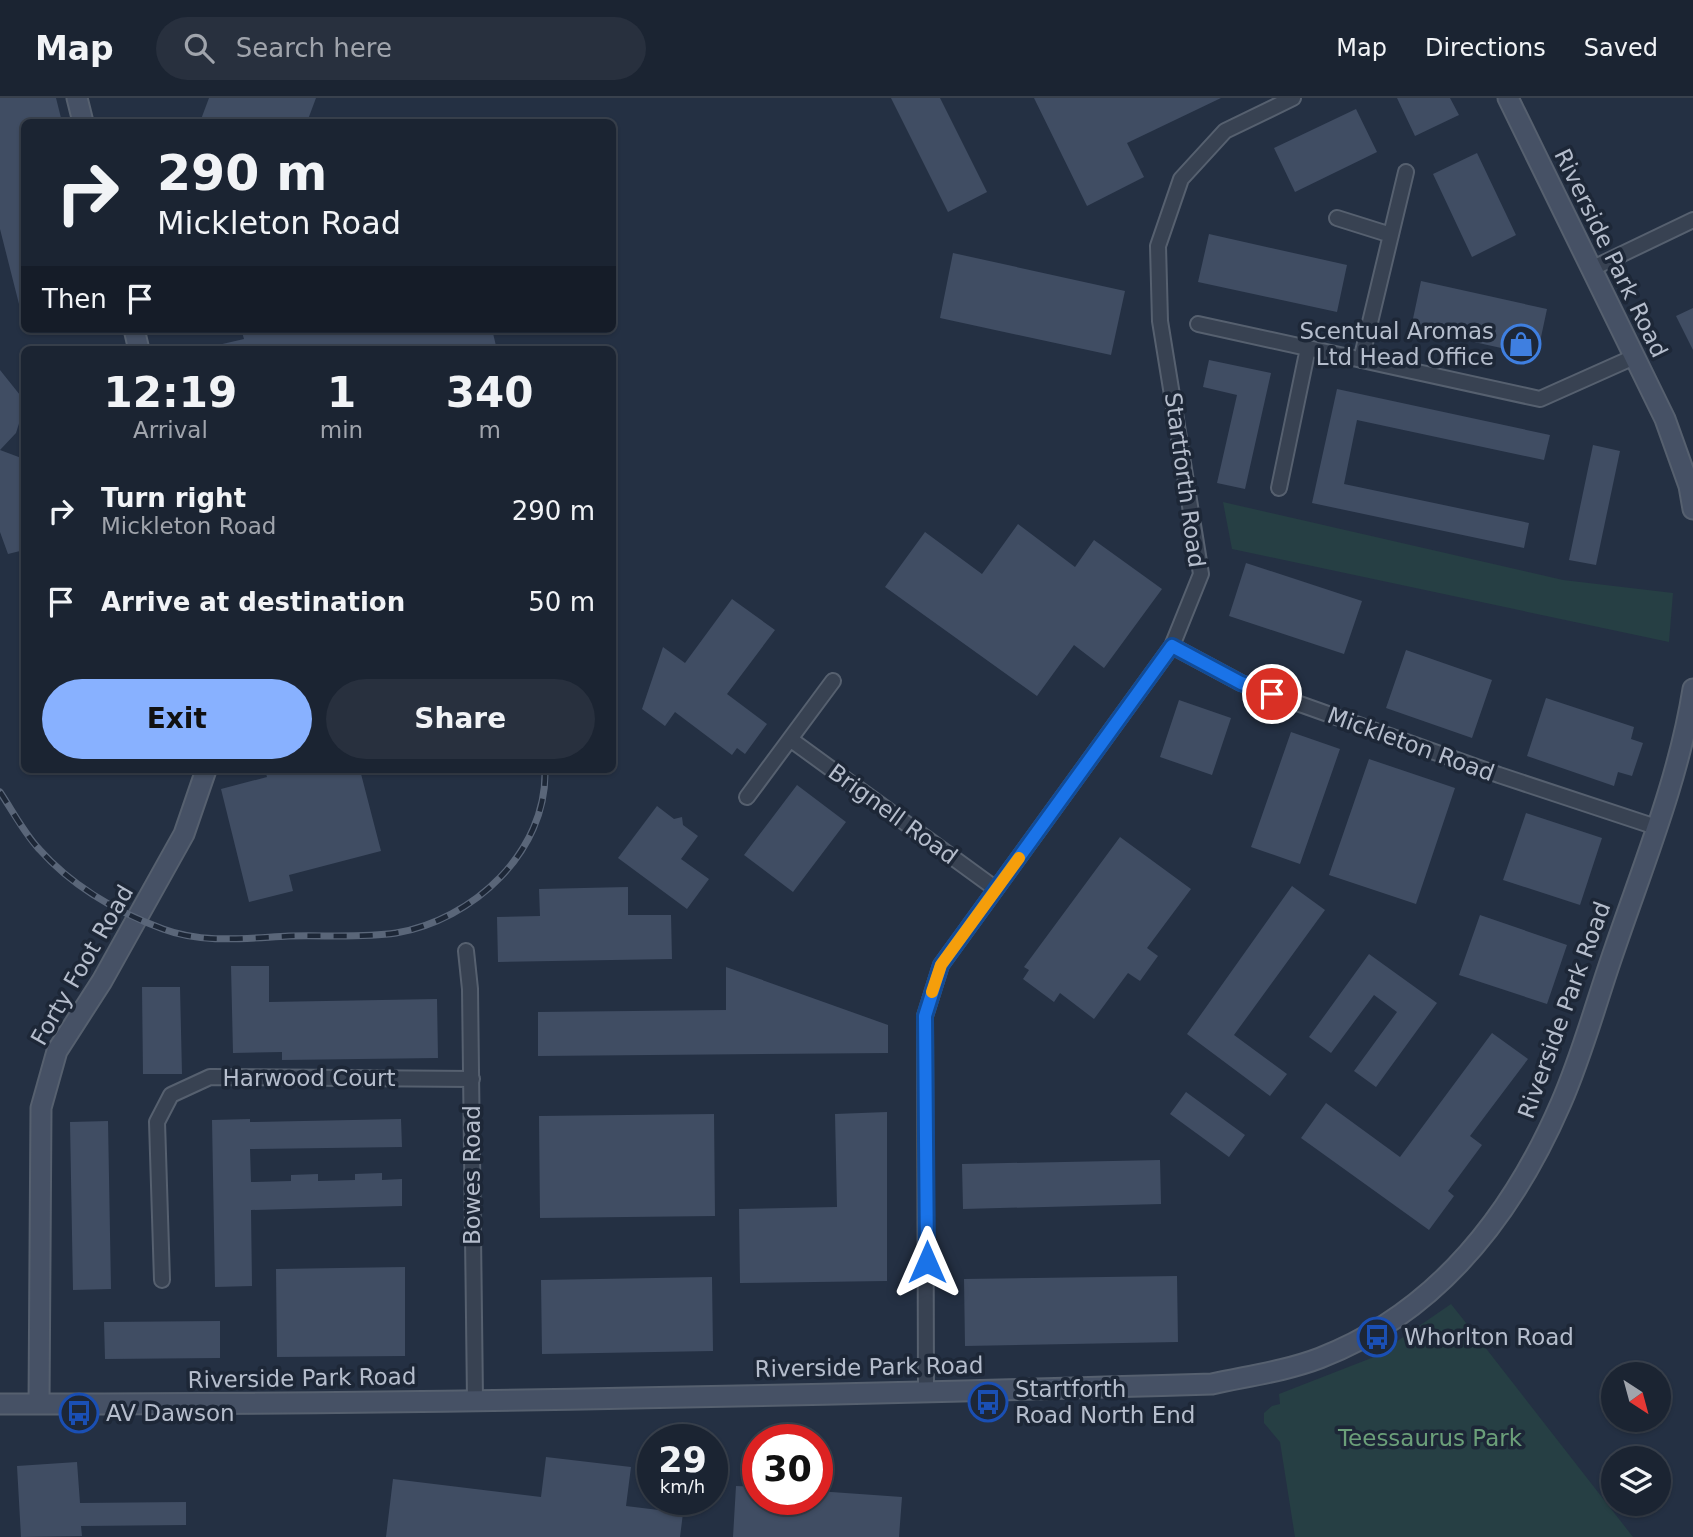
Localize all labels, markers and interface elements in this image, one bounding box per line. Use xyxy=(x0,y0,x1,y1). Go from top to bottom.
search box xyxy=(156,17,646,80)
text: Map xyxy=(35,29,114,68)
icon: search xyxy=(180,29,218,67)
text: Search here xyxy=(236,33,392,63)
text: Map xyxy=(1336,34,1387,62)
text: Directions xyxy=(1425,34,1546,62)
text: Saved xyxy=(1584,34,1658,62)
street label: Riverside Park Road xyxy=(1549,144,1673,362)
text: 290 m xyxy=(157,145,327,202)
icon: right xyxy=(42,147,133,238)
text: Mickleton Road xyxy=(157,204,401,242)
icon: arrive xyxy=(121,280,159,318)
text: Then xyxy=(42,284,107,314)
place label: Scentual Aromas Ltd Head Office xyxy=(1299,318,1494,370)
shop icon: Scentual Aromas Ltd Head Office xyxy=(1500,323,1542,365)
text: 12:19 xyxy=(104,368,237,417)
text: 1 xyxy=(327,368,356,417)
text: 340 xyxy=(446,368,533,417)
street label: Startforth Road xyxy=(1160,391,1210,569)
text: Arrival xyxy=(133,417,208,443)
text: min xyxy=(320,417,363,443)
text: m xyxy=(478,417,501,443)
text: Turn right xyxy=(101,483,246,513)
icon: right xyxy=(42,492,80,530)
text: 290 m xyxy=(512,496,595,526)
text: Mickleton Road xyxy=(101,513,276,539)
icon: arrive xyxy=(42,583,80,621)
text: Arrive at destination xyxy=(101,587,405,617)
text: 50 m xyxy=(528,587,595,617)
pin xyxy=(1242,664,1302,724)
icon: arrive xyxy=(1253,675,1291,713)
button: Exit xyxy=(42,679,312,759)
button: Share xyxy=(326,679,595,759)
street label: Mickleton Road xyxy=(1324,702,1498,786)
street label: Brignell Road xyxy=(824,759,962,869)
street label: Forty Foot Road xyxy=(26,880,138,1050)
street label: Riverside Park Road xyxy=(1513,898,1615,1122)
street label: Harwood Court xyxy=(223,1065,395,1091)
street label: Bowes Road xyxy=(459,1105,485,1245)
position arrow xyxy=(890,1225,964,1299)
bus stop icon: Whorlton Road xyxy=(1356,1316,1398,1358)
place label: Whorlton Road xyxy=(1404,1324,1574,1350)
street label: Riverside Park Road xyxy=(754,1352,984,1382)
north arrow xyxy=(1601,1362,1671,1432)
map controls xyxy=(1601,1362,1671,1516)
street label: Riverside Park Road xyxy=(187,1363,417,1393)
place label: Startforth Road North End xyxy=(1015,1376,1195,1428)
bus stop icon: Startforth Road North End xyxy=(967,1381,1009,1423)
bus stop icon: AV Dawson xyxy=(58,1392,100,1434)
place label: AV Dawson xyxy=(106,1400,235,1426)
speed limit sign: 30 xyxy=(742,1424,833,1515)
park label: Teessaurus Park xyxy=(1337,1425,1523,1451)
text: 29 xyxy=(658,1440,707,1480)
button: layers xyxy=(1601,1446,1671,1516)
text: km/h xyxy=(660,1476,705,1497)

